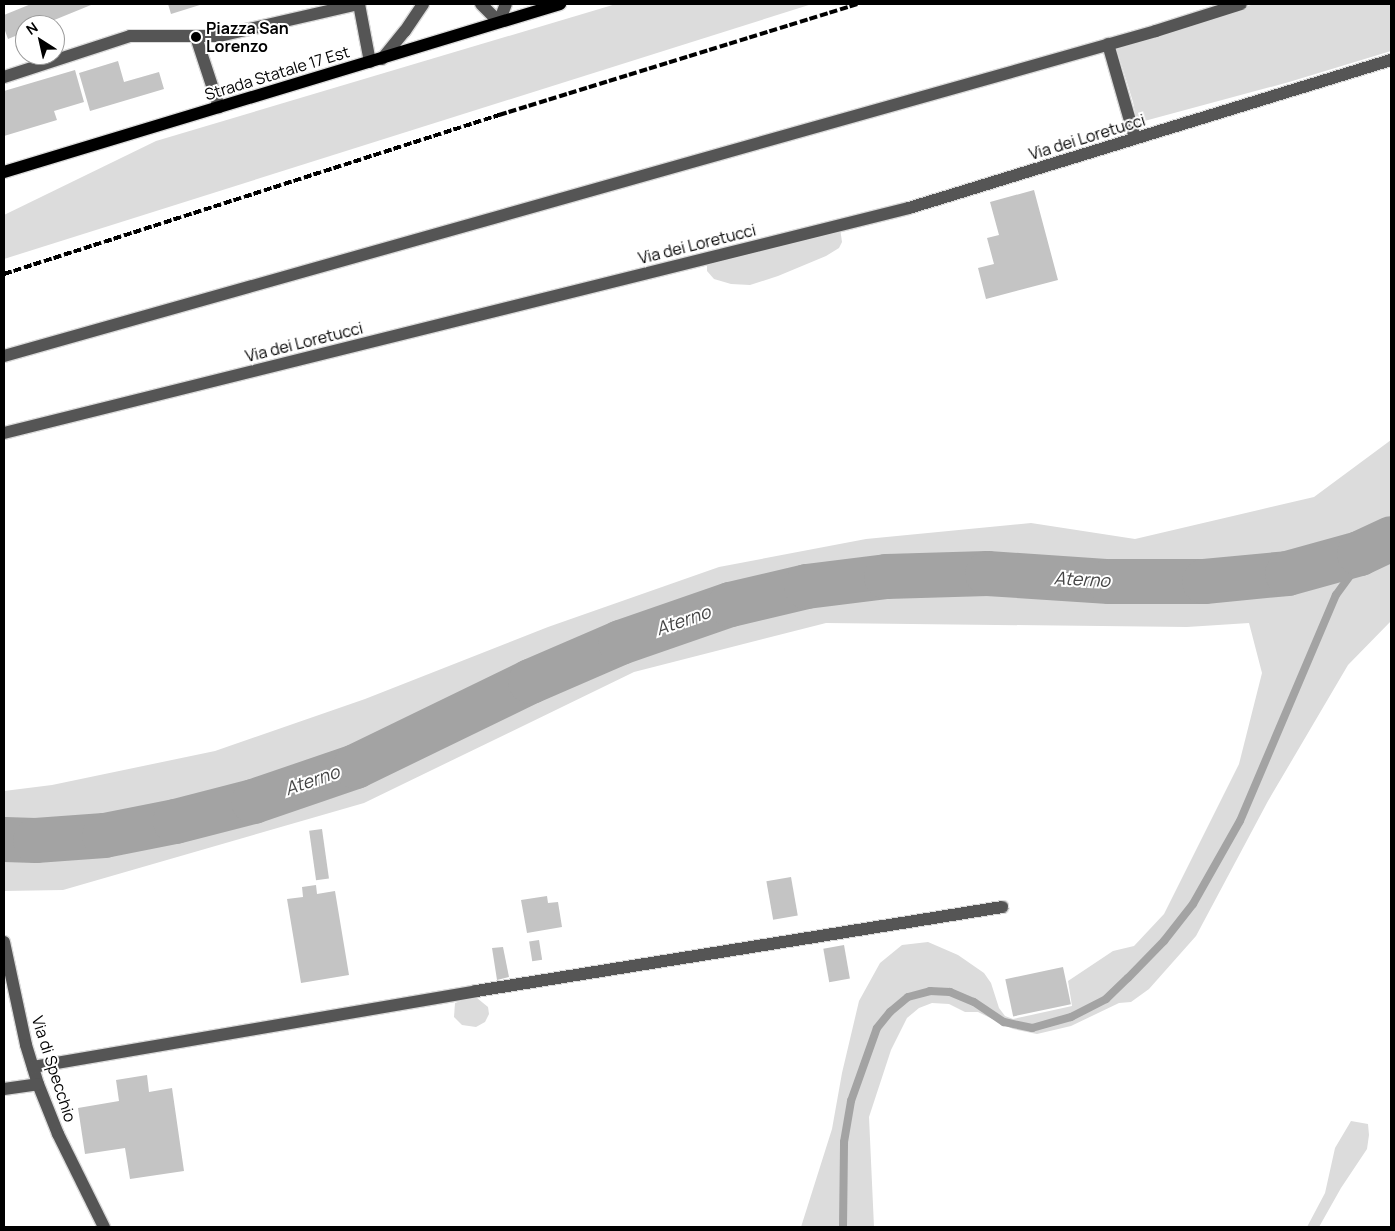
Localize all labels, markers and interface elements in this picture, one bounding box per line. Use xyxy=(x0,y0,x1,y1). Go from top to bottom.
north arrow xyxy=(15,15,65,65)
text: N xyxy=(22,17,41,39)
place label: Piazza San Lorenzo xyxy=(206,18,289,56)
marker: Piazza San Lorenzo xyxy=(190,31,202,43)
street label: Strada Statale 17 Est xyxy=(202,42,352,104)
street label: Via dei Loretucci xyxy=(1027,110,1147,164)
street label: Via dei Loretucci xyxy=(636,220,758,268)
street label: Via dei Loretucci xyxy=(243,318,365,366)
water label: Aterno xyxy=(1053,567,1111,591)
water label: Aterno xyxy=(653,601,713,639)
water label: Aterno xyxy=(282,761,342,799)
street label: Via di Specchio xyxy=(28,1014,80,1124)

